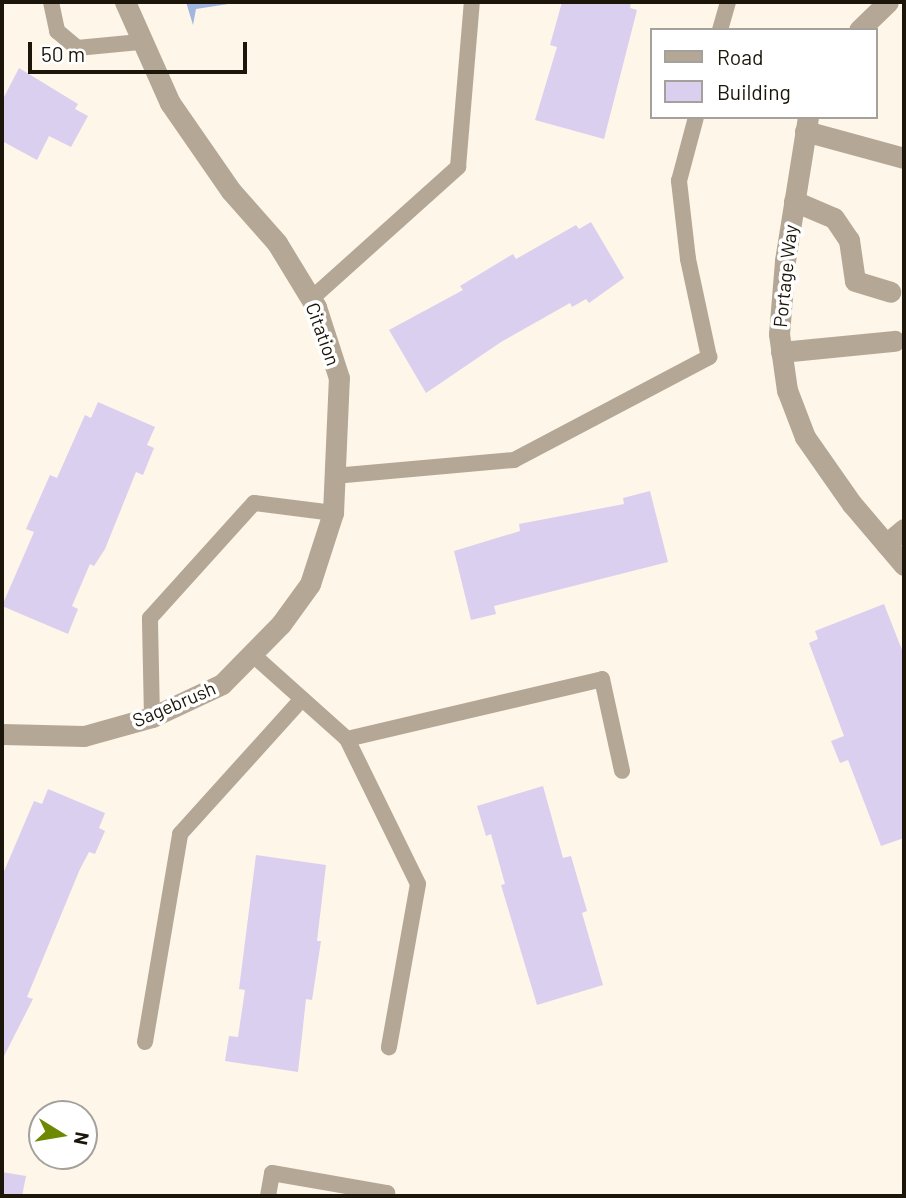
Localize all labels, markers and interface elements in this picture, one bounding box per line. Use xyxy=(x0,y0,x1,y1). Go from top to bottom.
scale bar xyxy=(32,28,250,72)
legend xyxy=(650,28,878,119)
text: 50 m xyxy=(41,41,85,66)
text: Road xyxy=(717,44,763,69)
text: Building xyxy=(717,79,791,104)
street label: Portage Way xyxy=(768,223,802,329)
street label: Citation xyxy=(301,299,345,369)
street label: Sagebrush xyxy=(129,676,219,732)
north arrow xyxy=(28,1100,98,1170)
text: N xyxy=(70,1130,95,1147)

